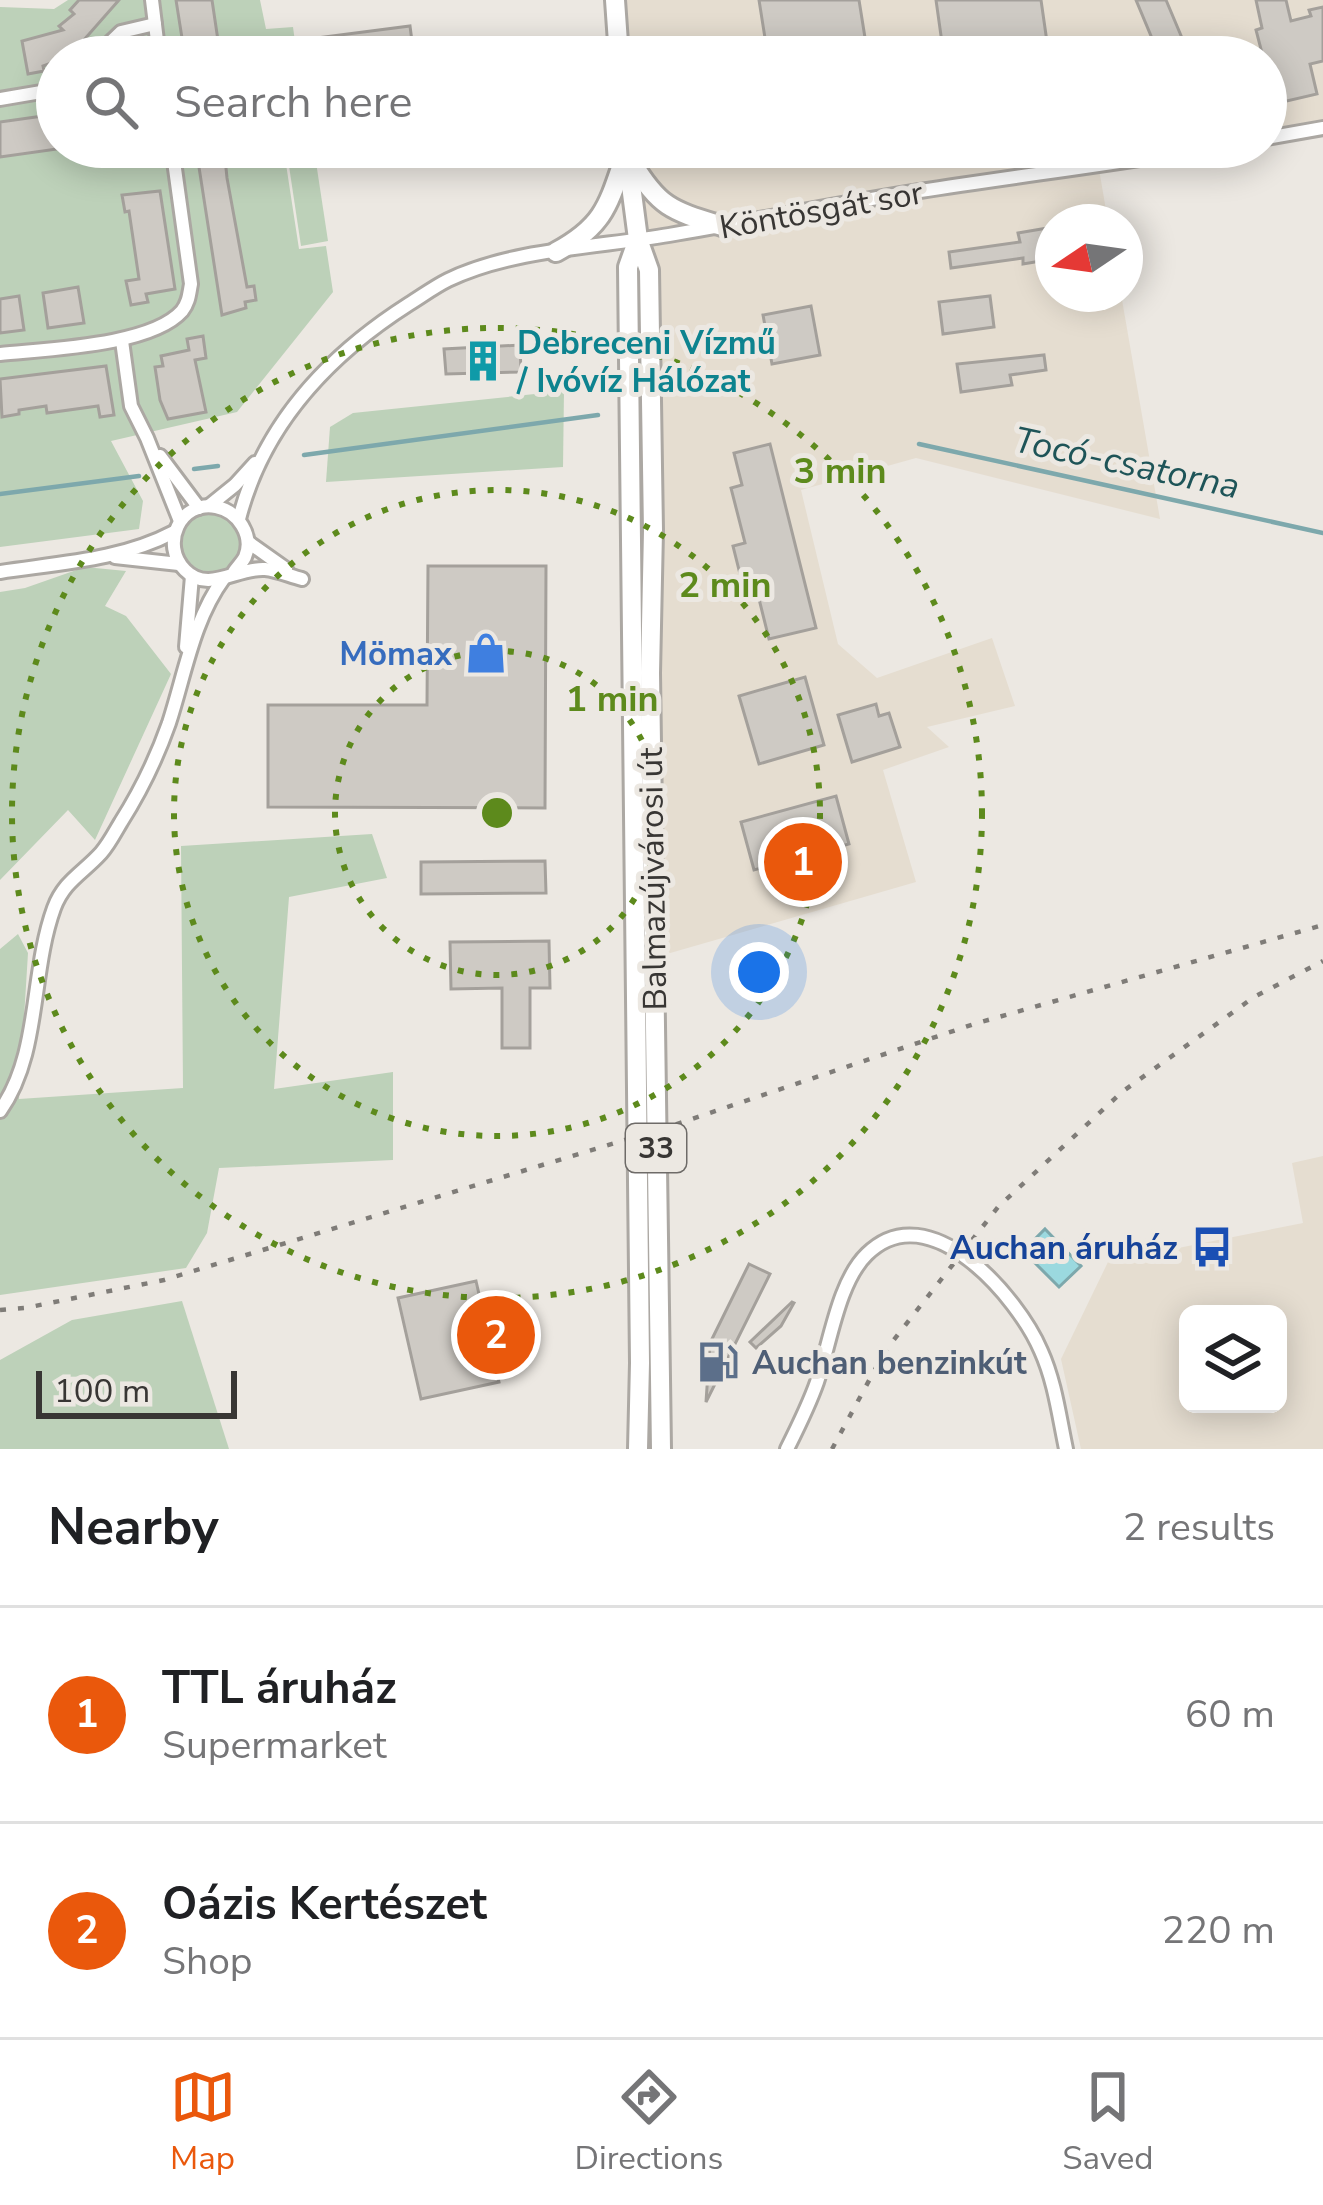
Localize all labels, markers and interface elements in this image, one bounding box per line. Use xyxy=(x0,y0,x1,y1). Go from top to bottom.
search box xyxy=(36,36,1287,168)
icon: search xyxy=(78,69,144,135)
text: Search here xyxy=(174,72,413,133)
street label: Köntösgát sor xyxy=(716,170,927,251)
north arrow xyxy=(1035,204,1143,312)
place label: Debreceni Vízmű / Ivóvíz Hálózat xyxy=(516,321,776,404)
building icon: Debreceni Vízmű / Ivóvíz Hálózat xyxy=(460,338,506,384)
water label: Tocó-csatorna xyxy=(1009,416,1244,511)
text: 3 min xyxy=(793,447,887,496)
text: 2 min xyxy=(678,561,772,610)
shop icon: Mömax xyxy=(463,630,509,676)
place label: Mömax xyxy=(339,632,453,677)
text: 1 min xyxy=(565,675,659,724)
street label: Balmazújvárosi út xyxy=(629,747,678,1011)
centre of rings xyxy=(476,792,518,834)
pin: 1 xyxy=(764,817,842,907)
your location xyxy=(729,942,789,1002)
road number: 33 xyxy=(626,1124,686,1172)
bus stop icon: Auchan áruház xyxy=(1189,1224,1235,1270)
place label: Auchan áruház xyxy=(950,1226,1178,1271)
pin: 2 xyxy=(457,1290,535,1380)
map controls xyxy=(1179,1305,1287,1413)
button: layers xyxy=(1179,1305,1287,1413)
fuel station icon: Auchan benzinkút xyxy=(695,1339,741,1385)
place label: Auchan benzinkút xyxy=(752,1341,1027,1386)
scale bar xyxy=(36,1365,237,1418)
text: 100 m xyxy=(54,1369,150,1414)
text: Nearby xyxy=(48,1492,219,1562)
text: 2 results xyxy=(1123,1501,1275,1554)
text: TTL áruház xyxy=(162,1658,397,1719)
text: 1 xyxy=(75,1688,99,1741)
text: 60 m xyxy=(1185,1688,1275,1741)
text: Supermarket xyxy=(162,1719,387,1772)
text: Oázis Kertészet xyxy=(162,1874,487,1935)
text: 2 xyxy=(75,1904,99,1957)
text: 220 m xyxy=(1161,1904,1275,1957)
text: Shop xyxy=(162,1935,253,1988)
tab: Map xyxy=(170,2064,236,2181)
tab: Directions xyxy=(575,2064,723,2181)
tab: Saved xyxy=(1062,2064,1153,2181)

